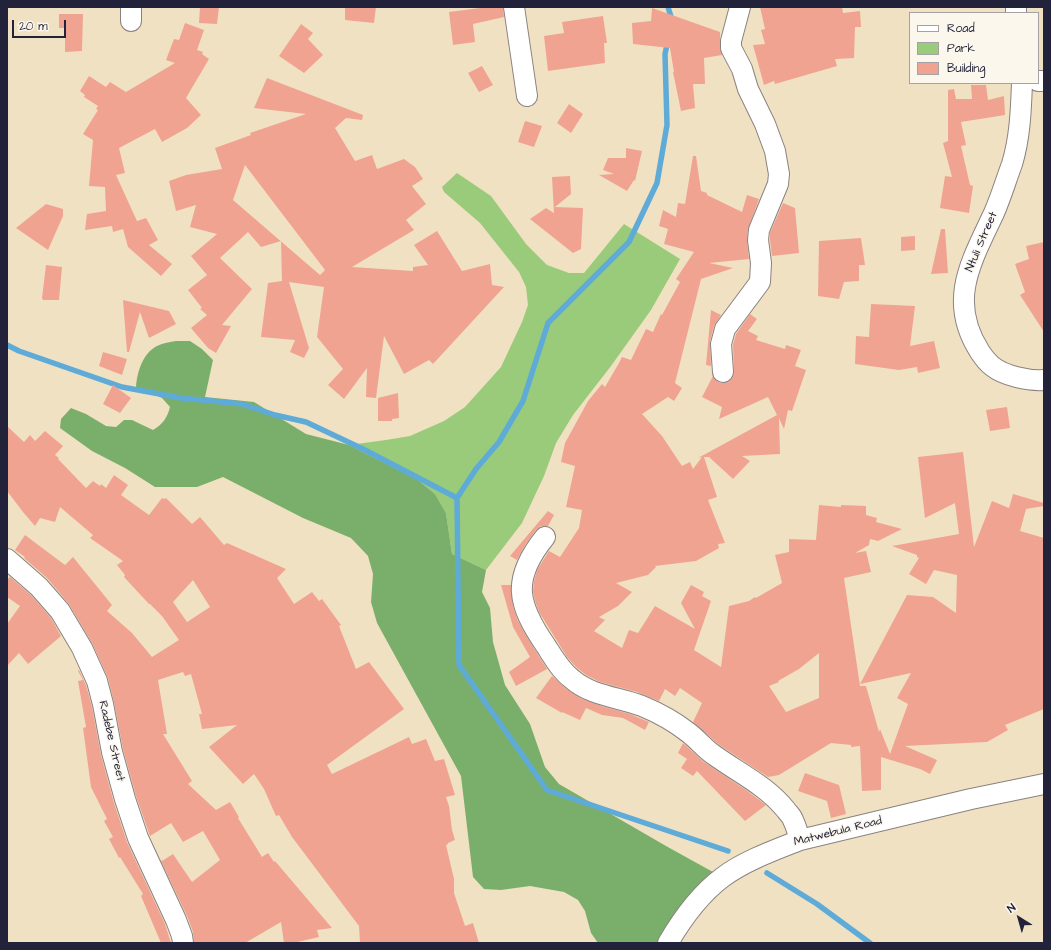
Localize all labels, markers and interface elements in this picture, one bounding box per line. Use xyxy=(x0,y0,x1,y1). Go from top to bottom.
scale bar xyxy=(14,12,68,38)
legend xyxy=(909,12,1039,84)
text: 20 m xyxy=(19,18,48,35)
text: Road xyxy=(947,20,975,37)
text: Park xyxy=(947,40,975,57)
text: Building xyxy=(947,60,985,77)
street label: Ntuli Street xyxy=(963,210,1001,274)
street label: Radebe Street xyxy=(95,699,127,783)
street label: Matwebula Road xyxy=(792,814,884,850)
north arrow xyxy=(999,898,1039,938)
text: N xyxy=(1004,900,1019,916)

